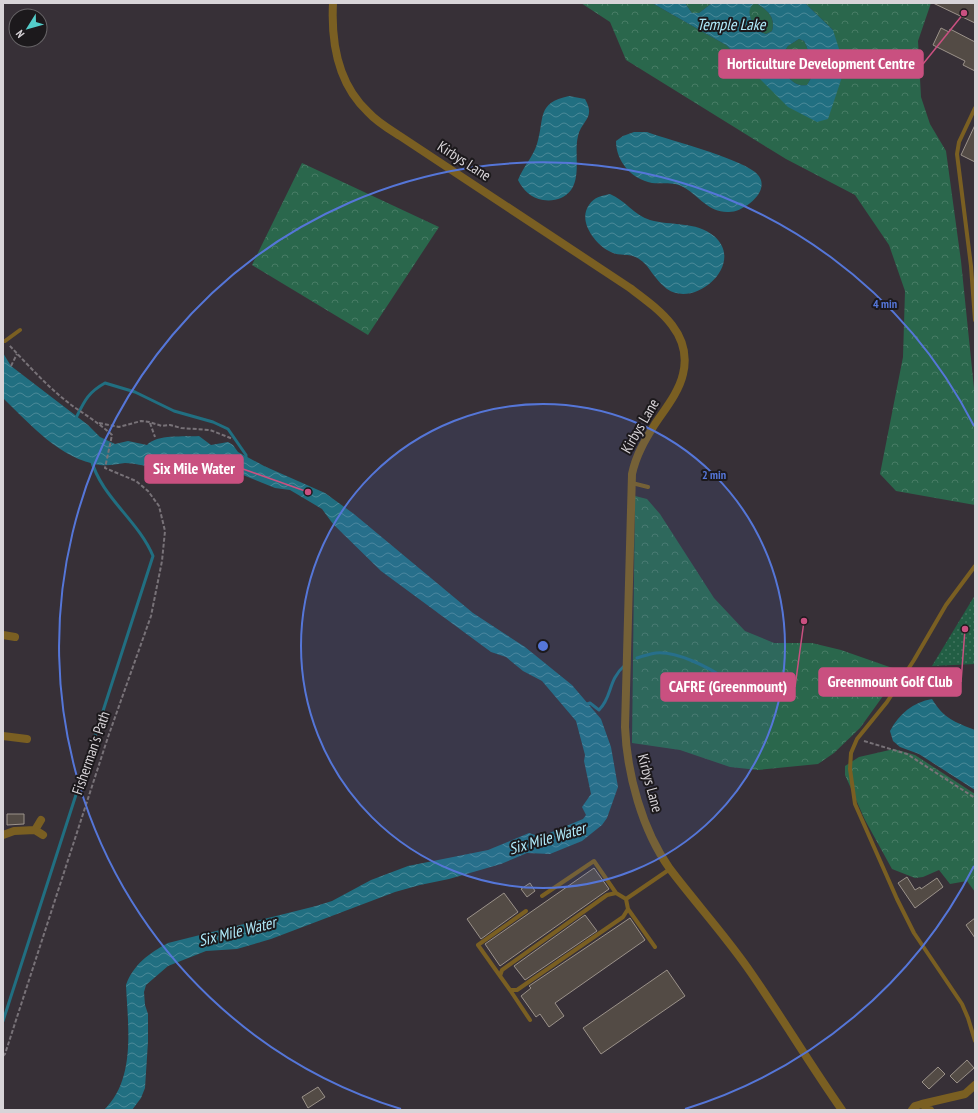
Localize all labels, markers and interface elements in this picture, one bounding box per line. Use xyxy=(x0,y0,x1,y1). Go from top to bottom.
north arrow xyxy=(8,8,48,48)
water label: Temple Lake xyxy=(697,14,767,34)
text: N xyxy=(13,27,27,41)
callout: Horticulture Development Centre xyxy=(719,50,923,78)
text: Horticulture Development Centre xyxy=(727,53,915,73)
street label: Kirbys Lane xyxy=(434,136,495,185)
text: 4 min xyxy=(873,296,897,311)
street label: Kirbys Lane xyxy=(616,395,663,456)
callout: Six Mile Water xyxy=(145,455,243,483)
text: Six Mile Water xyxy=(153,458,235,478)
text: 2 min xyxy=(702,467,726,482)
centre of rings xyxy=(536,639,550,653)
callout: Greenmount Golf Club xyxy=(819,668,961,696)
text: Greenmount Golf Club xyxy=(827,671,953,691)
callout: CAFRE (Greenmount) xyxy=(661,673,795,701)
text: CAFRE (Greenmount) xyxy=(669,676,787,696)
street label: Fisherman's Path xyxy=(67,709,114,797)
street label: Kirbys Lane xyxy=(634,752,667,814)
water label: Six Mile Water xyxy=(506,817,590,858)
water label: Six Mile Water xyxy=(196,911,280,950)

